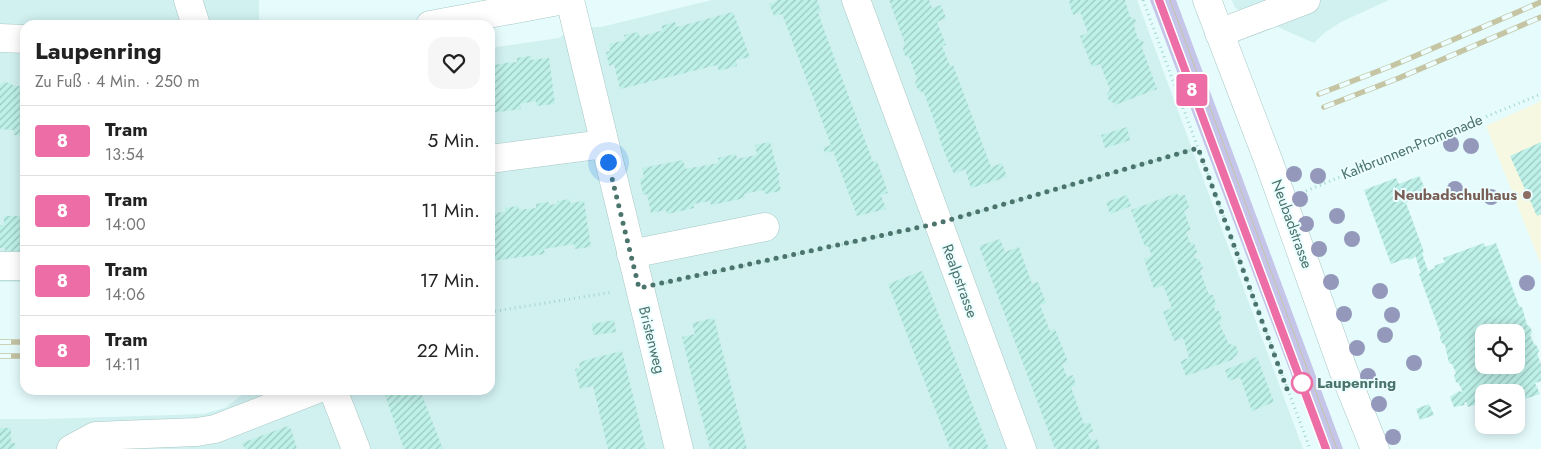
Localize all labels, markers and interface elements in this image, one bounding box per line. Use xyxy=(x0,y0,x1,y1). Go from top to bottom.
text: Laupenring xyxy=(35,33,162,68)
button: heart xyxy=(428,37,480,89)
text: Zu Fuß · 4 Min. · 250 m xyxy=(35,70,200,93)
line badge: 8 xyxy=(1176,74,1208,106)
text: 8 xyxy=(1186,77,1198,103)
street label: Kaltbrunnen-Promenade xyxy=(1338,108,1486,185)
text: Tram xyxy=(105,116,148,143)
text: 5 Min. xyxy=(428,127,480,154)
text: 8 xyxy=(57,128,68,154)
text: 13:54 xyxy=(105,143,144,166)
your location xyxy=(596,150,621,175)
street label: Neubadstrasse xyxy=(1266,176,1318,272)
place label: Neubadschulhaus xyxy=(1394,184,1517,206)
text: Tram xyxy=(105,186,148,213)
marker: Neubadschulhaus xyxy=(1521,189,1533,201)
text: 11 Min. xyxy=(421,197,480,224)
text: 8 xyxy=(57,198,68,224)
text: 14:00 xyxy=(105,213,146,236)
street label: Realpstrasse xyxy=(936,241,984,321)
text: Tram xyxy=(105,256,148,283)
text: 17 Min. xyxy=(420,267,480,294)
text: 8 xyxy=(57,268,68,294)
text: 14:06 xyxy=(105,283,145,306)
street label: Bristenweg xyxy=(633,304,671,376)
map controls xyxy=(1475,324,1525,434)
button: locate xyxy=(1475,324,1525,374)
text: Tram xyxy=(105,326,148,353)
text: 22 Min. xyxy=(417,337,480,364)
text: 8 xyxy=(57,338,68,364)
text: 14:11 xyxy=(105,353,141,376)
marker: Laupenring xyxy=(1291,372,1313,394)
place label: Laupenring xyxy=(1317,372,1396,394)
button: layers xyxy=(1475,384,1525,434)

